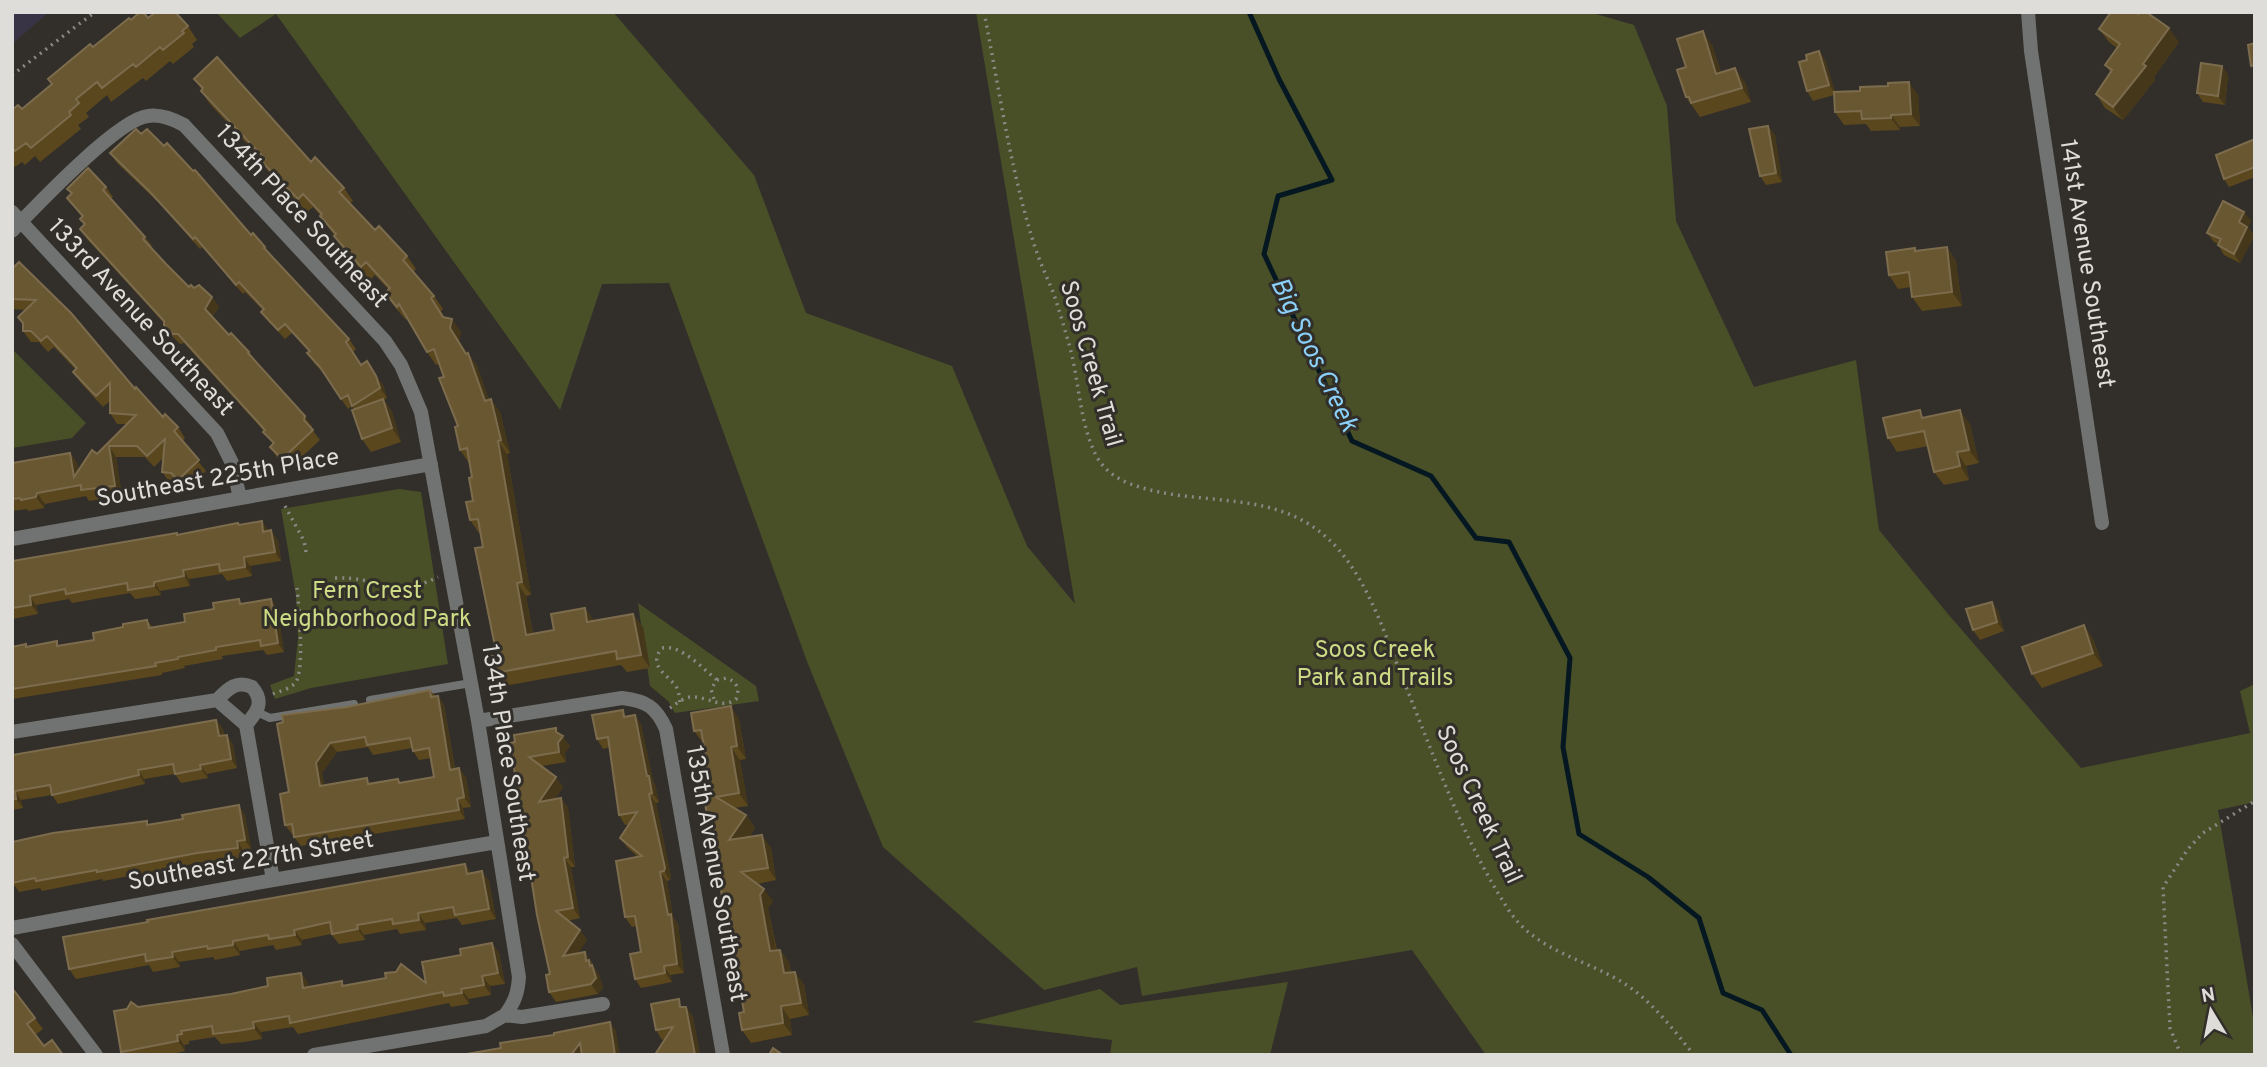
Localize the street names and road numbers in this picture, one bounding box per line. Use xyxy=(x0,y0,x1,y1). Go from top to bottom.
street label: 134th Place Southeast xyxy=(208,119,394,315)
street label: 141st Avenue Southeast xyxy=(2052,138,2120,390)
street label: 133rd Avenue Southeast xyxy=(41,213,239,423)
street label: Soos Creek Trail xyxy=(1052,277,1128,451)
street label: Southeast 225th Place xyxy=(94,443,342,515)
street label: 134th Place Southeast xyxy=(473,642,541,884)
street label: Soos Creek Trail xyxy=(1428,721,1528,889)
street label: 135th Avenue Southeast xyxy=(678,743,752,1005)
street label: Southeast 227th Street xyxy=(126,826,376,898)

